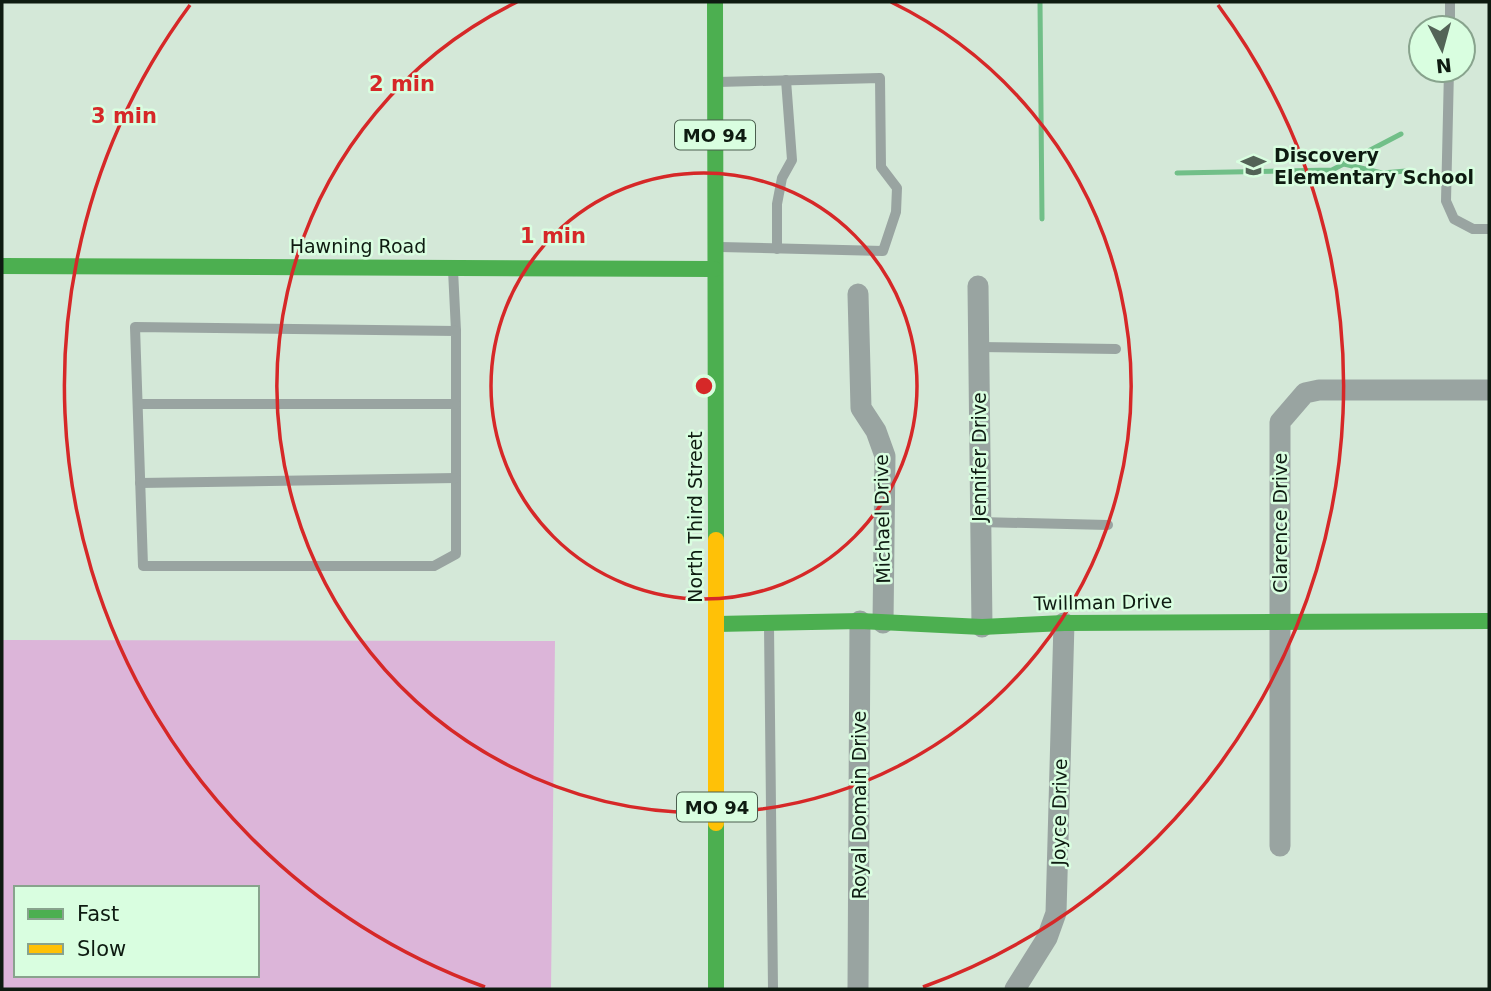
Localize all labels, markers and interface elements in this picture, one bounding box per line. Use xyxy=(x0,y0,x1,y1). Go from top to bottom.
north arrow xyxy=(1407,14,1477,84)
text: N xyxy=(1435,54,1453,78)
text: 2 min xyxy=(369,72,435,96)
text: 3 min xyxy=(91,104,157,128)
road number: MO 94 xyxy=(675,120,755,150)
place label: Discovery Elementary School xyxy=(1274,144,1474,188)
school or university icon: Discovery Elementary School xyxy=(1240,152,1268,180)
text: 1 min xyxy=(520,224,586,248)
street label: Hawning Road xyxy=(290,235,426,257)
centre of rings xyxy=(692,374,716,398)
street label: Jennifer Drive xyxy=(968,392,990,523)
street label: North Third Street xyxy=(684,431,706,603)
street label: Clarence Drive xyxy=(1269,453,1291,593)
street label: Michael Drive xyxy=(870,454,894,584)
street label: Twillman Drive xyxy=(1032,590,1173,614)
street label: Royal Domain Drive xyxy=(848,711,870,899)
street label: Joyce Drive xyxy=(1047,758,1071,867)
road number: MO 94 xyxy=(677,792,757,822)
legend xyxy=(14,886,259,977)
text: Fast xyxy=(77,902,119,926)
text: Slow xyxy=(77,937,126,961)

